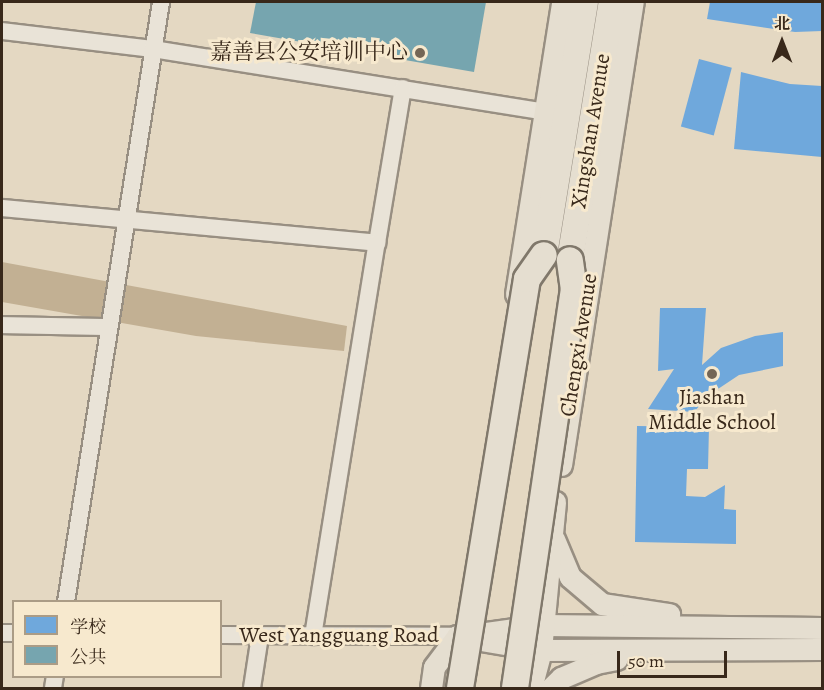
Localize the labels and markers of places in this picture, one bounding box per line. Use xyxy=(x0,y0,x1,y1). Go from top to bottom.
place label: 嘉善县公安培训中心 xyxy=(210,40,408,66)
marker: 嘉善县公安培训中心 xyxy=(413,46,427,60)
marker: Jiashan Middle School xyxy=(705,367,719,381)
place label: Jiashan Middle School xyxy=(648,384,776,436)

